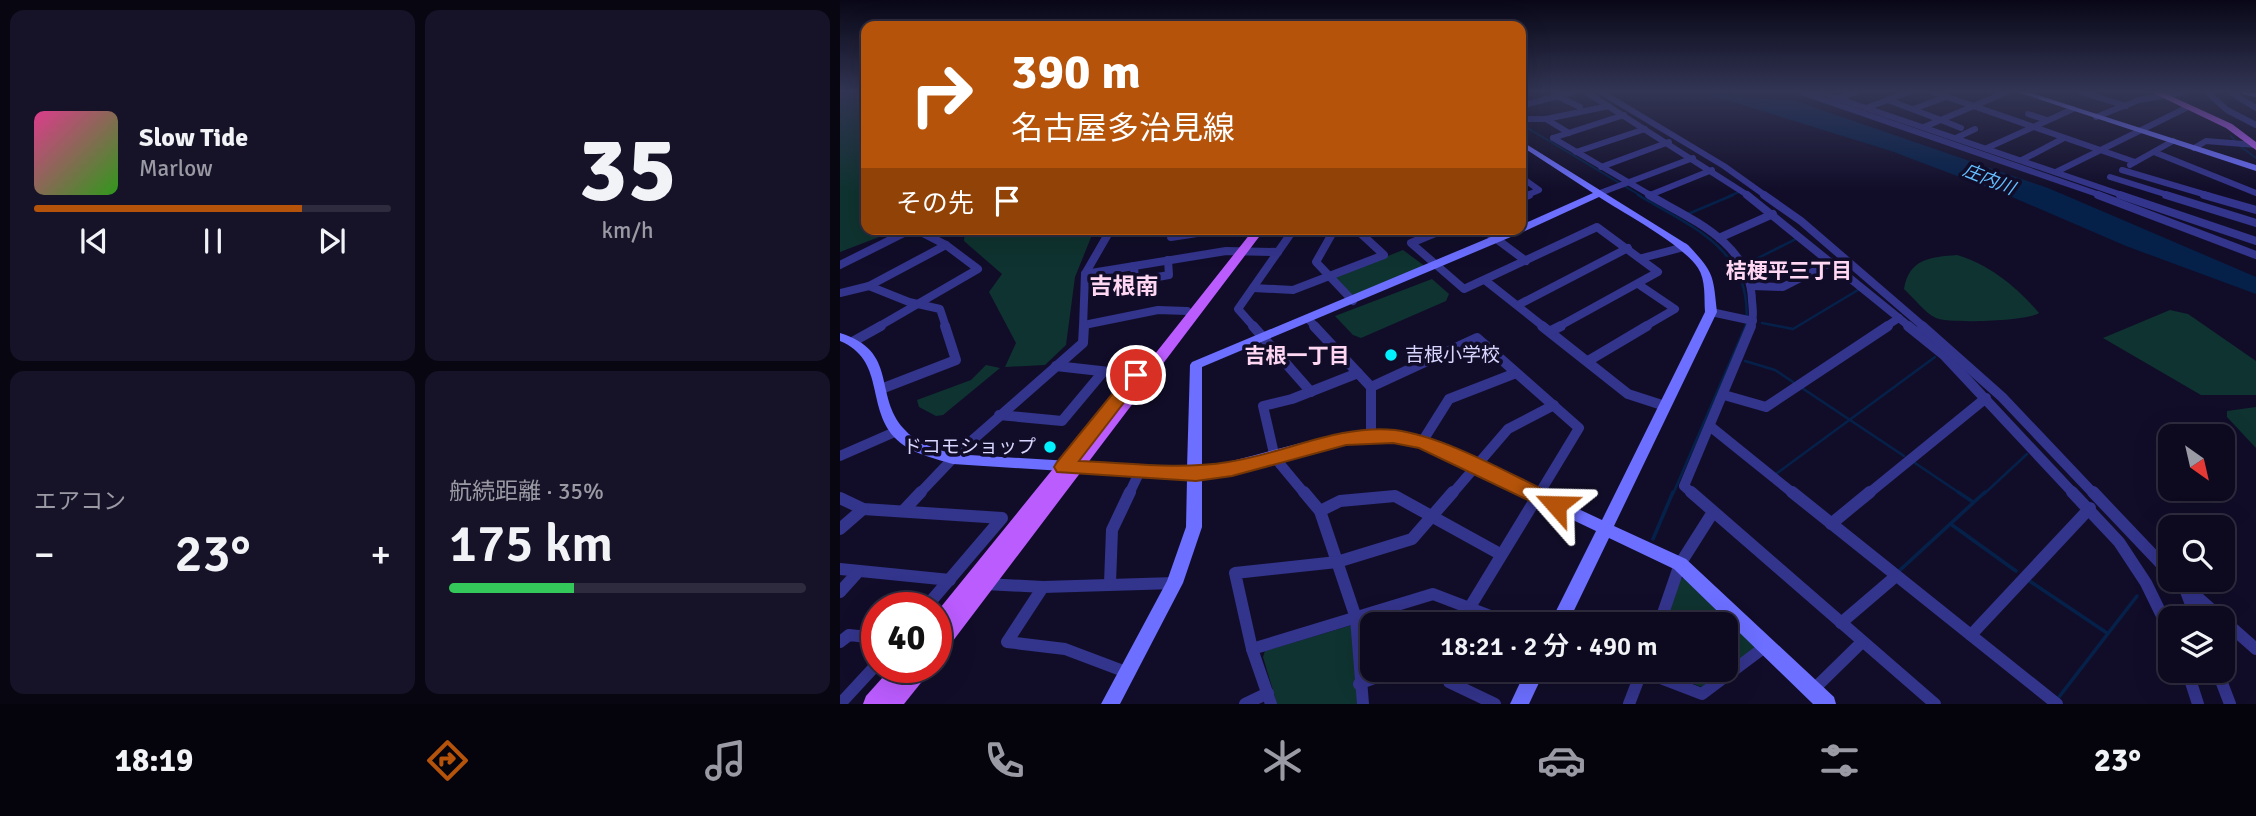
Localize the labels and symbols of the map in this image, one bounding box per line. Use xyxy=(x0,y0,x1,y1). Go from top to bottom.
water label: 庄内川 xyxy=(1960,159,2020,200)
district label: 桔梗平三丁目 xyxy=(1726,258,1852,284)
district label: 吉根南 xyxy=(1090,272,1159,301)
district label: 吉根一丁目 xyxy=(1245,343,1350,369)
place label: 吉根小学校 xyxy=(1405,343,1500,367)
pin xyxy=(1106,345,1166,405)
marker: 吉根小学校 xyxy=(1383,347,1399,363)
north arrow xyxy=(2158,424,2235,500)
place label: ドコモショップ xyxy=(903,435,1036,459)
marker: ドコモショップ xyxy=(1042,439,1058,455)
position arrow xyxy=(1519,468,1593,542)
speed limit sign: 40 xyxy=(861,592,952,683)

